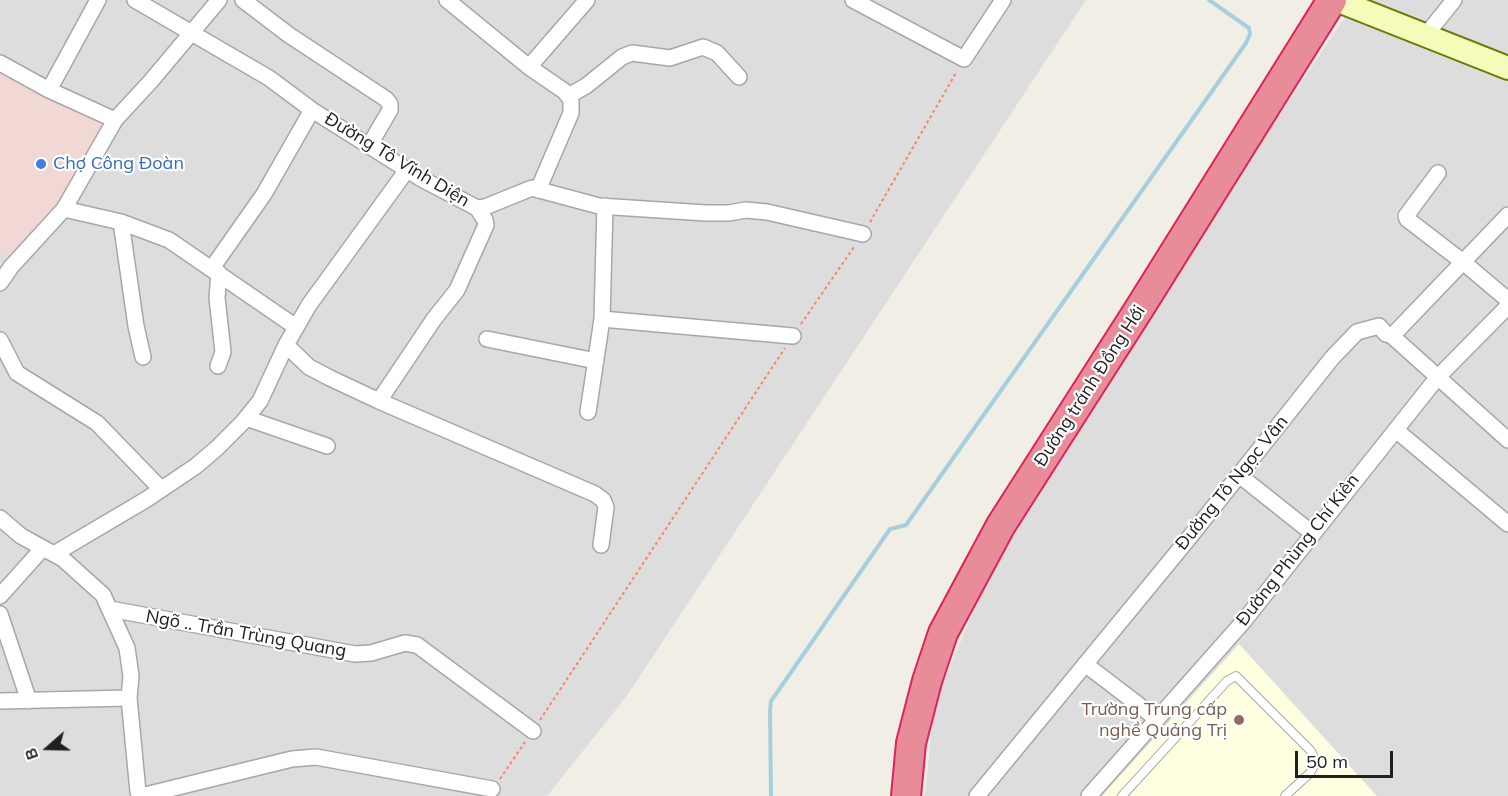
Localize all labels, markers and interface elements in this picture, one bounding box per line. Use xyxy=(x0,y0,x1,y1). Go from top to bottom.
street label: Đường Tô Vĩnh Diện xyxy=(321,108,473,212)
place label: Chợ Công Đoàn xyxy=(53,153,184,175)
marker: Chợ Công Đoàn xyxy=(34,157,48,171)
street label: Đường tránh Đồng Hới xyxy=(1030,301,1150,471)
street label: Đường Tô Ngọc Vân xyxy=(1171,411,1293,555)
street label: Đường Phùng Chí Kiên xyxy=(1232,470,1364,630)
street label: Ngõ .. Trần Trùng Quang xyxy=(144,606,348,662)
place label: Trường Trung cấp nghề Quảng Trị xyxy=(1081,699,1227,742)
marker: Trường Trung cấp nghề Quảng Trị xyxy=(1232,713,1246,727)
north arrow xyxy=(18,718,78,778)
scale bar xyxy=(1298,739,1396,777)
text: B xyxy=(20,746,42,763)
text: 50 m xyxy=(1306,750,1348,773)

